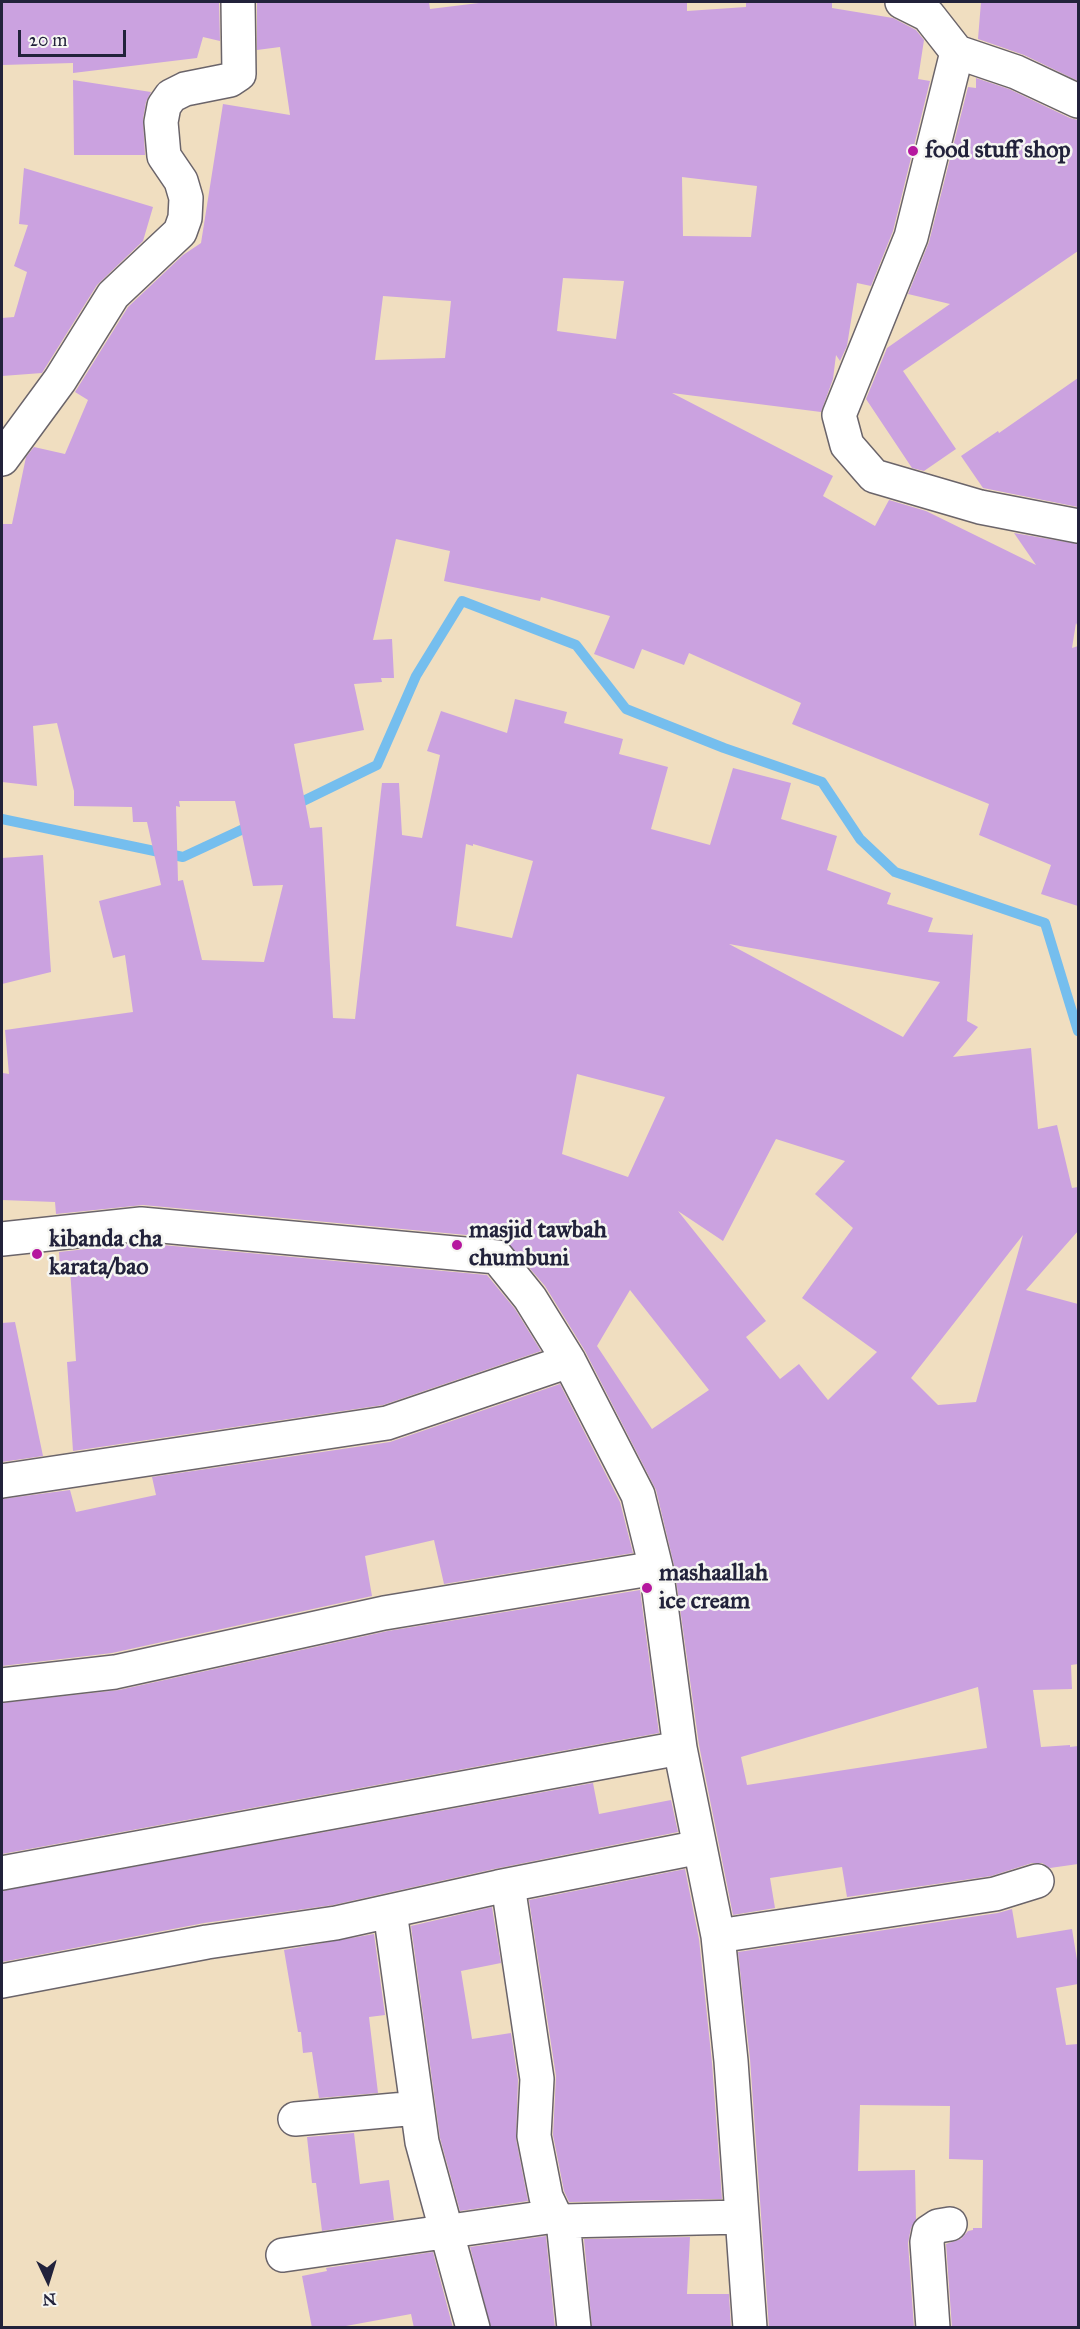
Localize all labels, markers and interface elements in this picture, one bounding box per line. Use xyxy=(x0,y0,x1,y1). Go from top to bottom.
scale bar xyxy=(21,18,129,56)
text: 20 m xyxy=(29,29,67,51)
place label: food stuff shop xyxy=(925,137,1071,165)
marker: food stuff shop xyxy=(906,144,920,158)
place label: masjid tawbah chumbuni xyxy=(469,1217,607,1273)
place label: kibanda cha karata/bao xyxy=(49,1226,162,1282)
marker: masjid tawbah chumbuni xyxy=(450,1238,464,1252)
marker: kibanda cha karata/bao xyxy=(30,1247,44,1261)
place label: mashaallah ice cream xyxy=(659,1560,768,1616)
marker: mashaallah ice cream xyxy=(640,1581,654,1595)
north arrow xyxy=(18,2251,78,2311)
text: N xyxy=(42,2290,57,2309)

